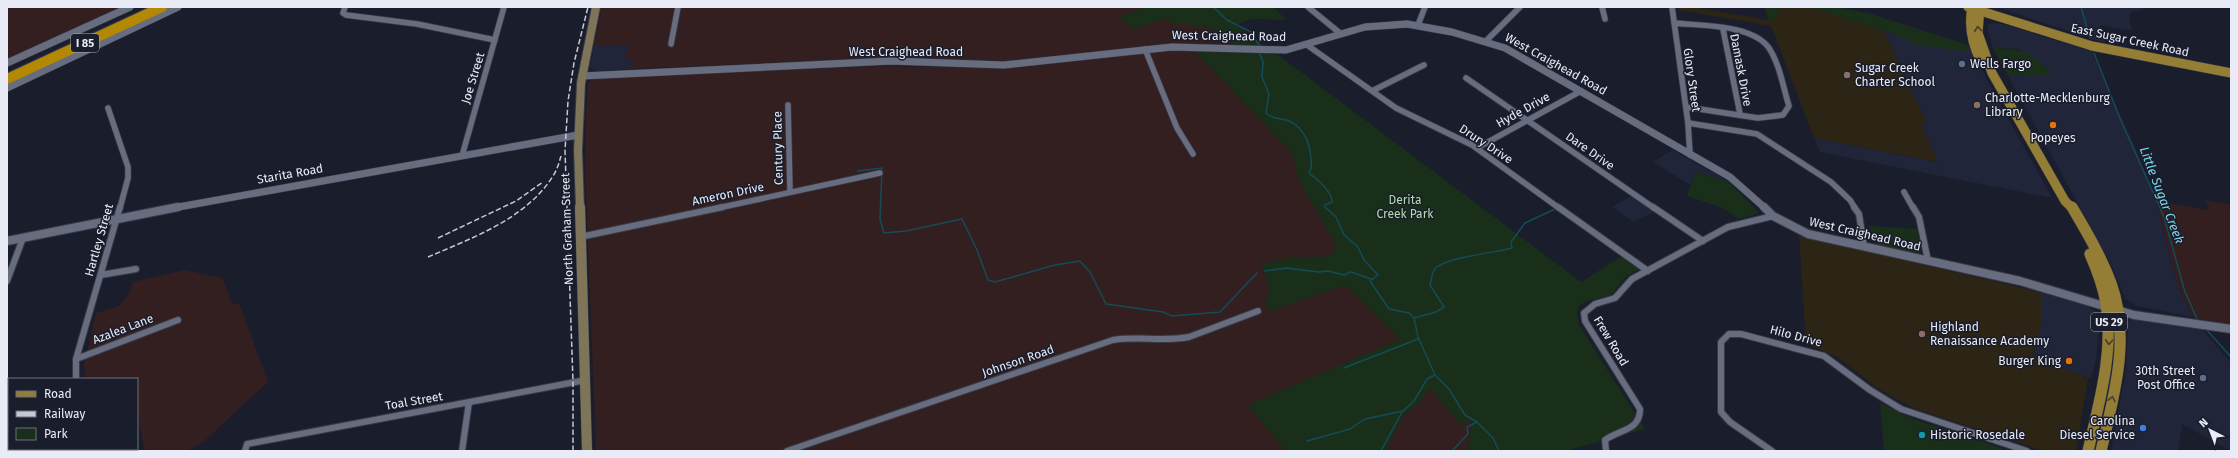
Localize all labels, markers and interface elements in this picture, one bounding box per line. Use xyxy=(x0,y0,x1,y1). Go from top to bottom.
street label: East Sugar Creek Road xyxy=(2070,21,2190,59)
one-way arrow xyxy=(1974,26,1983,32)
street label: West Craighead Road xyxy=(1172,28,1286,44)
street label: West Craighead Road xyxy=(1503,30,1609,98)
street label: Damask Drive xyxy=(1727,32,1755,108)
road number: I 85 xyxy=(71,34,99,52)
street label: West Craighead Road xyxy=(849,45,963,59)
street label: Glory Street xyxy=(1681,47,1703,113)
street label: Joe Street xyxy=(459,50,488,105)
place label: Wells Fargo xyxy=(1970,57,2031,71)
marker: Wells Fargo xyxy=(1957,59,1967,69)
place label: Sugar Creek Charter School xyxy=(1855,61,1936,89)
marker: Sugar Creek Charter School xyxy=(1842,70,1852,80)
street label: Hyde Drive xyxy=(1494,90,1552,130)
place label: Charlotte-Mecklenburg Library xyxy=(1985,91,2110,119)
marker: Charlotte-Mecklenburg Library xyxy=(1972,100,1982,110)
street label: Century Place xyxy=(770,111,786,185)
marker: Popeyes xyxy=(2048,120,2058,130)
street label: Drury Drive xyxy=(1457,121,1515,167)
street label: Dare Drive xyxy=(1563,129,1617,173)
place label: Popeyes xyxy=(2030,131,2076,145)
water label: Little Sugar Creek xyxy=(2137,144,2187,246)
street label: Starita Road xyxy=(256,161,324,187)
street label: North Graham Street xyxy=(558,172,576,285)
street label: Ameron Drive xyxy=(691,180,765,208)
park label: Derita Creek Park xyxy=(1377,193,1434,221)
street label: Hartley Street xyxy=(82,201,116,278)
street label: West Craighead Road xyxy=(1808,214,1922,254)
street label: Azalea Lane xyxy=(91,311,155,347)
road number: US 29 xyxy=(2091,313,2127,331)
street label: Frew Road xyxy=(1591,314,1631,368)
place label: Highland Renaissance Academy xyxy=(1930,320,2049,348)
street label: Hilo Drive xyxy=(1768,322,1824,350)
marker: Highland Renaissance Academy xyxy=(1917,329,1927,339)
one-way arrow xyxy=(2104,339,2113,345)
street label: Johnson Road xyxy=(980,342,1056,380)
place label: Burger King xyxy=(1998,354,2062,368)
marker: Burger King xyxy=(2064,356,2074,366)
place label: 30th Street Post Office xyxy=(2135,364,2196,392)
marker: 30th Street Post Office xyxy=(2198,373,2208,383)
legend xyxy=(8,378,138,450)
text: Road xyxy=(44,387,72,401)
street label: Toal Street xyxy=(384,389,444,413)
one-way arrow xyxy=(2107,396,2115,402)
text: Railway xyxy=(44,407,85,421)
north arrow xyxy=(2190,410,2230,450)
place label: Carolina Diesel Service xyxy=(2059,414,2135,442)
text: N xyxy=(2197,416,2211,430)
marker: Carolina Diesel Service xyxy=(2138,423,2148,433)
text: Park xyxy=(44,427,68,441)
place label: Historic Rosedale xyxy=(1930,428,2025,442)
marker: Historic Rosedale xyxy=(1917,430,1927,440)

